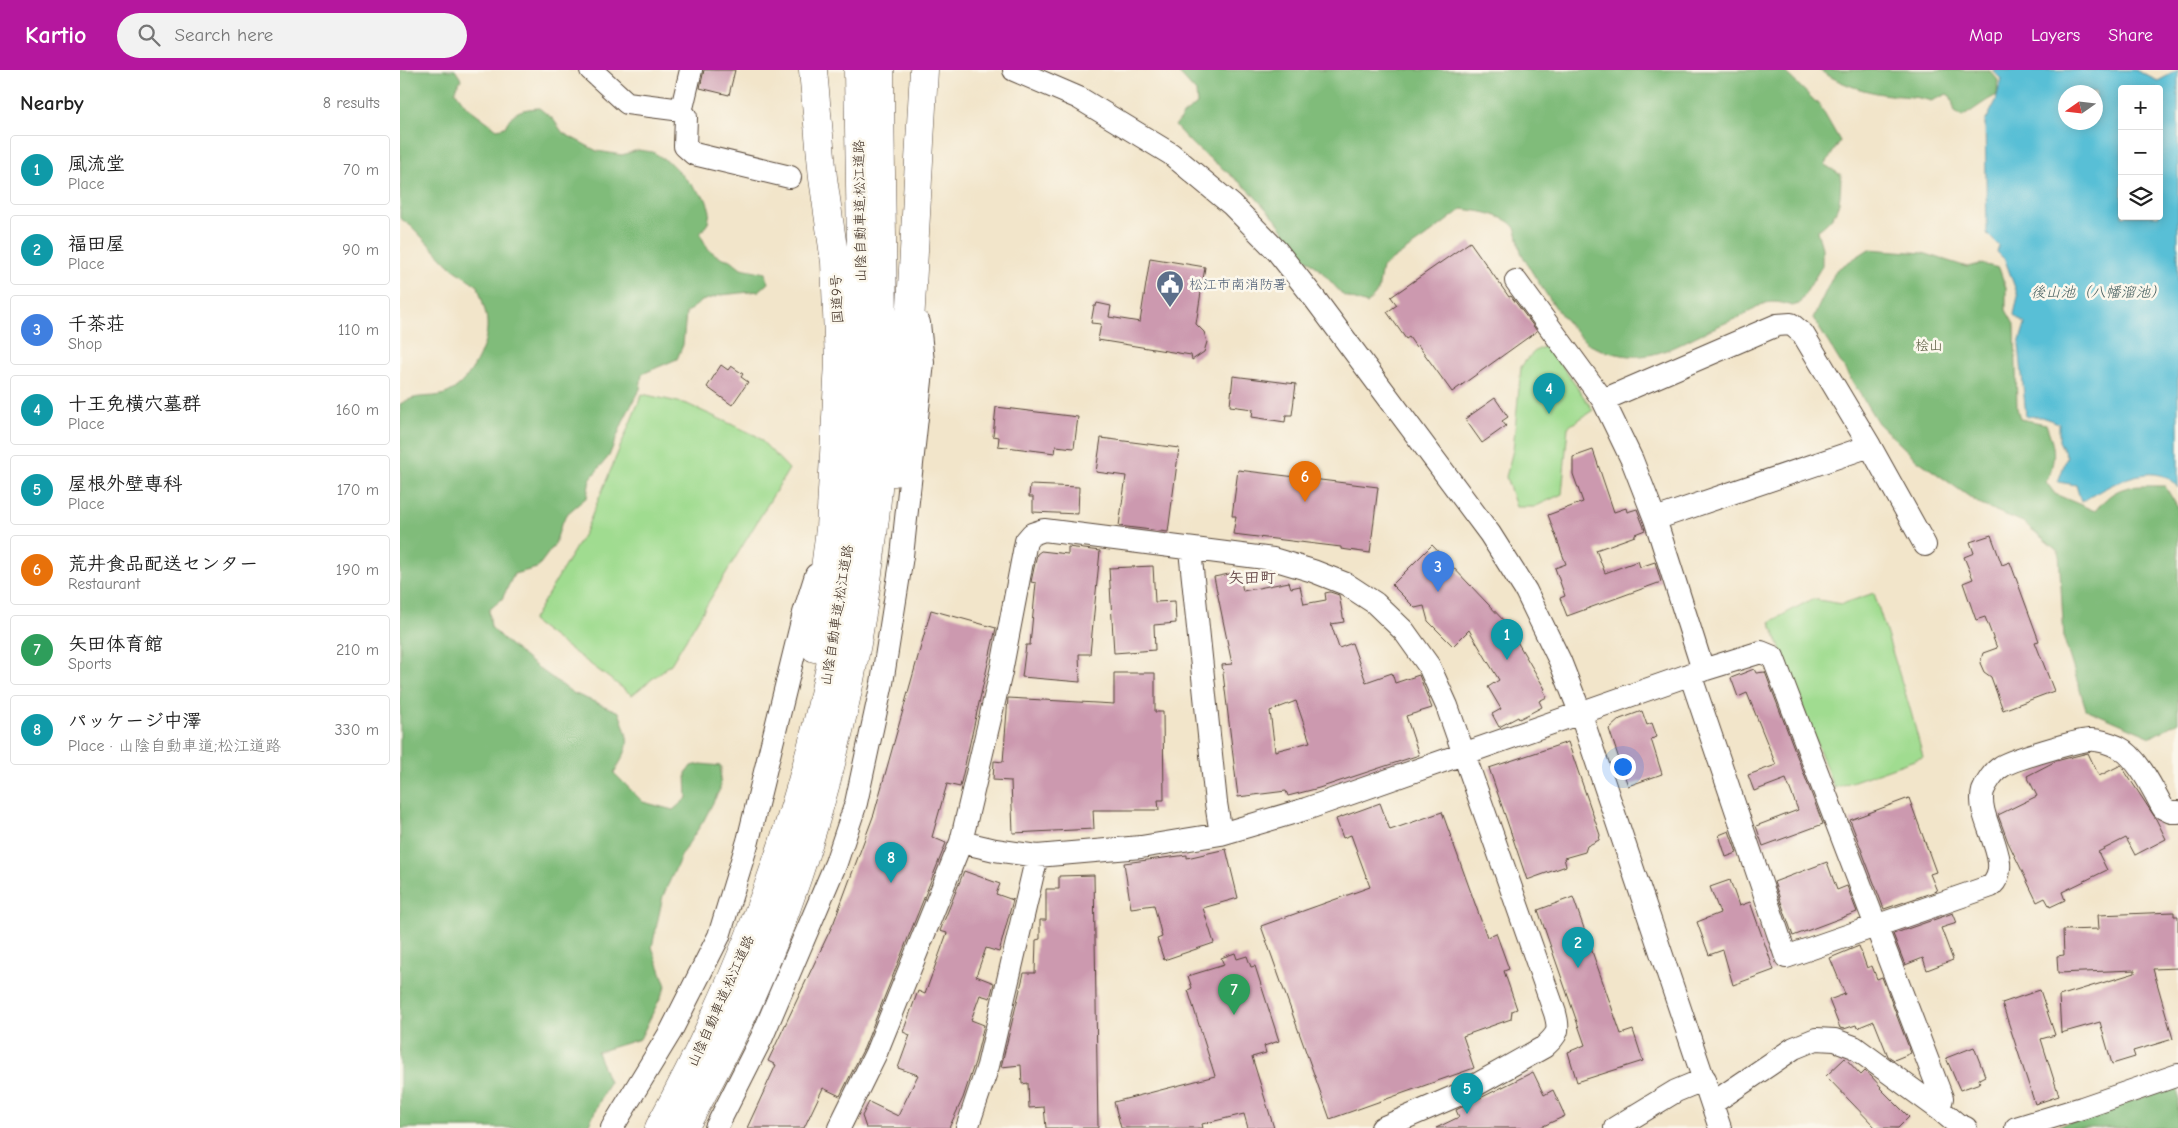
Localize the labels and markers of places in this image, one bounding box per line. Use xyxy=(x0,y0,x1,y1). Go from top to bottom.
public building icon: 松江市南消防署 xyxy=(1155,269,1185,308)
place label: 松江市南消防署 xyxy=(1189,276,1287,293)
pin: 4 xyxy=(1533,373,1565,414)
pin: 6 xyxy=(1289,461,1321,502)
pin: 3 xyxy=(1422,551,1454,592)
pin: 1 xyxy=(1491,619,1523,660)
pin: 8 xyxy=(875,842,907,883)
pin: 2 xyxy=(1562,927,1594,968)
pin: 7 xyxy=(1218,974,1250,1015)
pin: 5 xyxy=(1451,1073,1483,1114)

